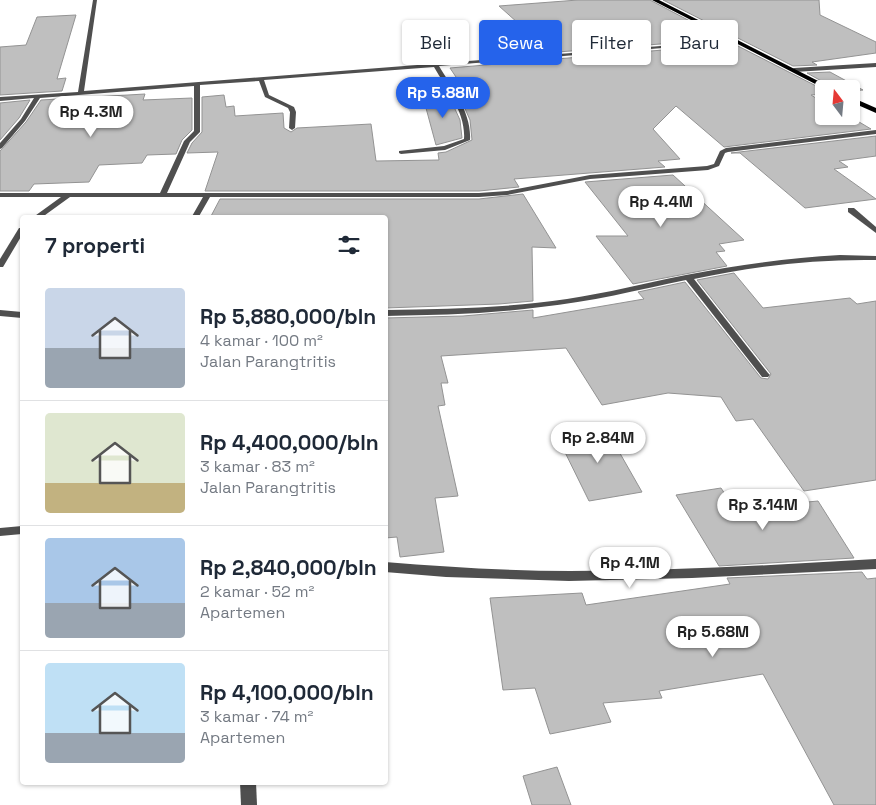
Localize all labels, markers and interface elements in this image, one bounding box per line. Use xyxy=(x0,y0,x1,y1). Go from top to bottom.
chip: Beli xyxy=(402,20,469,65)
chip: Sewa xyxy=(479,20,562,65)
chip: Filter xyxy=(572,20,651,65)
chip: Baru xyxy=(661,20,738,65)
pin: Rp 5.88M xyxy=(391,76,495,119)
north arrow xyxy=(815,80,860,125)
map controls xyxy=(815,80,860,125)
text: Rp 5.88M xyxy=(407,82,479,103)
pin: Rp 4.3M xyxy=(45,96,137,138)
text: Rp 4.3M xyxy=(59,101,123,122)
pin: Rp 4.4M xyxy=(615,186,707,228)
text: Rp 4.4M xyxy=(629,191,693,212)
icon: filters xyxy=(335,231,363,259)
text: 7 properti xyxy=(45,232,145,259)
text: Rp 5,880,000/bln xyxy=(200,303,376,330)
icon: home xyxy=(85,308,145,368)
text: 4 kamar · 100 m² xyxy=(200,330,323,351)
text: Jalan Parangtritis xyxy=(200,351,336,372)
pin: Rp 2.84M xyxy=(546,422,650,464)
text: Rp 2.84M xyxy=(562,427,634,448)
text: Rp 4,400,000/bln xyxy=(200,429,379,456)
icon: home xyxy=(85,433,145,493)
text: 3 kamar · 83 m² xyxy=(200,456,315,477)
text: Jalan Parangtritis xyxy=(200,477,336,498)
pin: Rp 3.14M xyxy=(711,488,815,531)
text: Rp 3.14M xyxy=(728,494,798,515)
pin: Rp 4.1M xyxy=(584,546,676,589)
text: Rp 4.1M xyxy=(600,552,660,573)
text: Rp 2,840,000/bln xyxy=(200,554,377,581)
icon: home xyxy=(85,558,145,618)
text: 2 kamar · 52 m² xyxy=(200,581,314,602)
text: Apartemen xyxy=(200,602,285,623)
pin: Rp 5.68M xyxy=(661,616,765,658)
text: Rp 5.68M xyxy=(677,621,749,642)
text: Rp 4,100,000/bln xyxy=(200,679,374,706)
icon: home xyxy=(85,683,145,743)
text: 3 kamar · 74 m² xyxy=(200,706,313,727)
text: Apartemen xyxy=(200,727,285,748)

